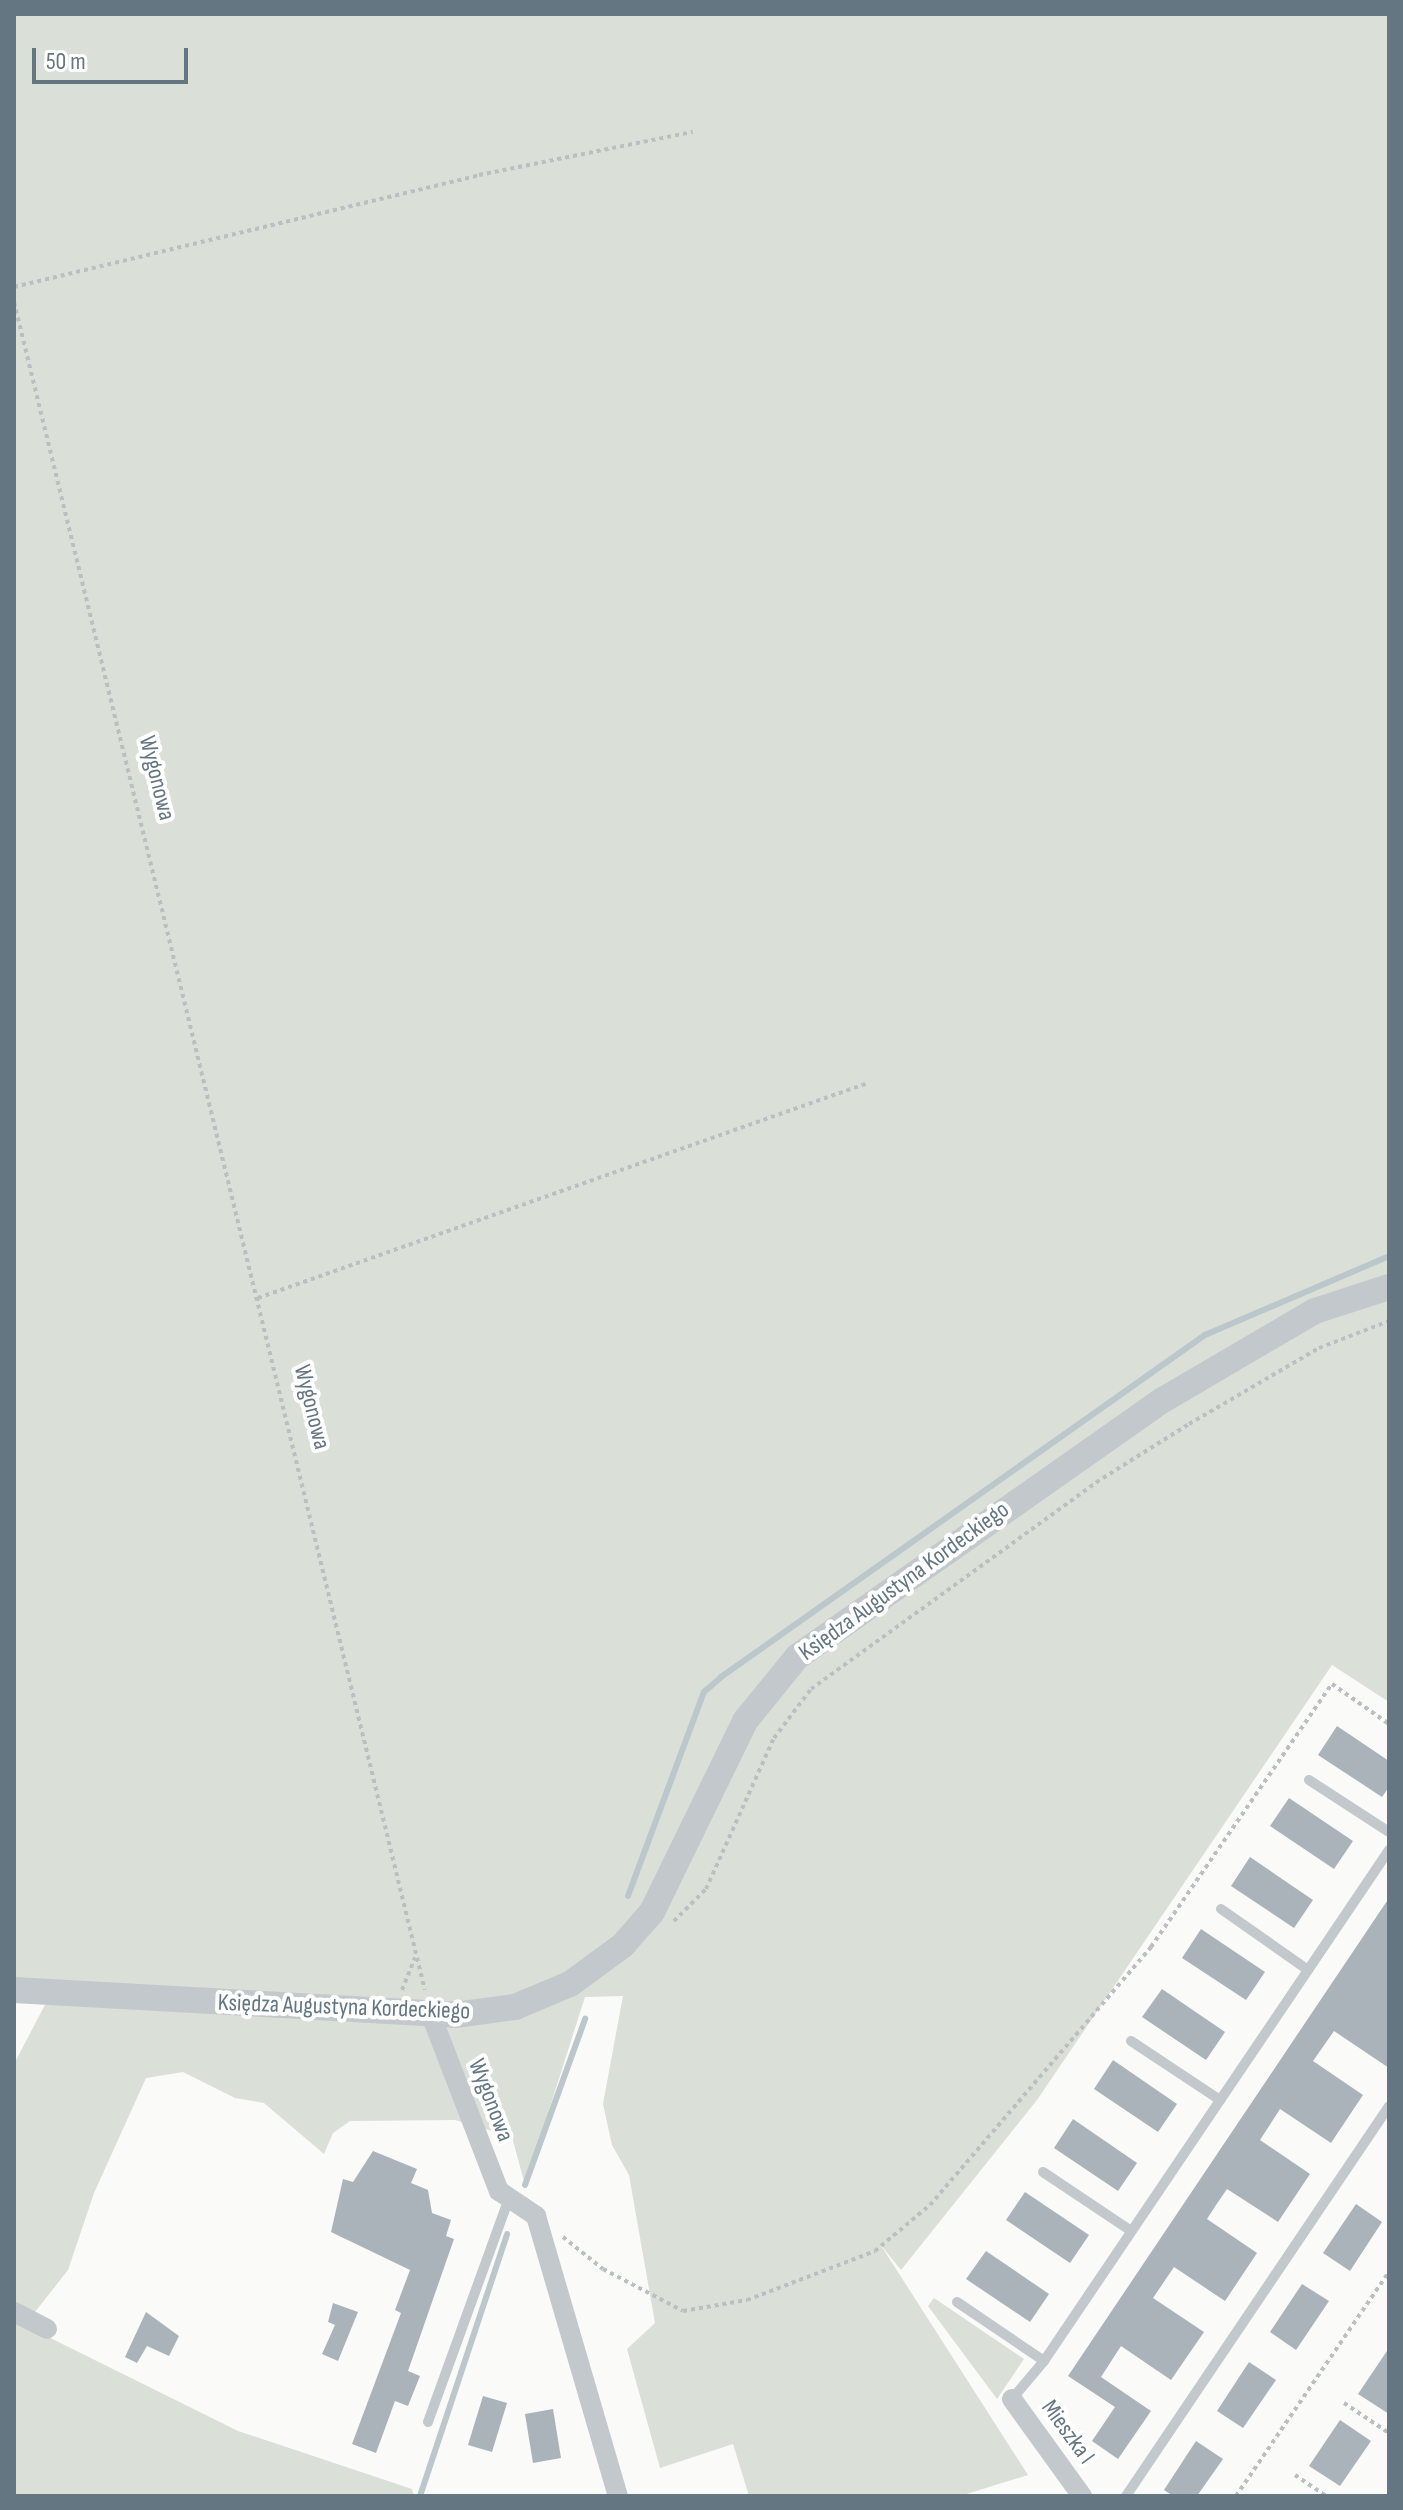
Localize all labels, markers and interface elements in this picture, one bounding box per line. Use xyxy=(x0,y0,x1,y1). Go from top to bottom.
scale bar xyxy=(36,32,192,82)
text: 50 m xyxy=(46,47,86,76)
street label: Wygonowa xyxy=(133,733,181,823)
street label: Wygonowa xyxy=(288,1362,336,1452)
street label: Księdza Augustyna Kordeckiego xyxy=(793,1495,1015,1667)
street label: Księdza Augustyna Kordeckiego xyxy=(217,1988,471,2026)
street label: Wygonowa xyxy=(462,2055,520,2145)
street label: Mieszka I xyxy=(1035,2394,1101,2470)

